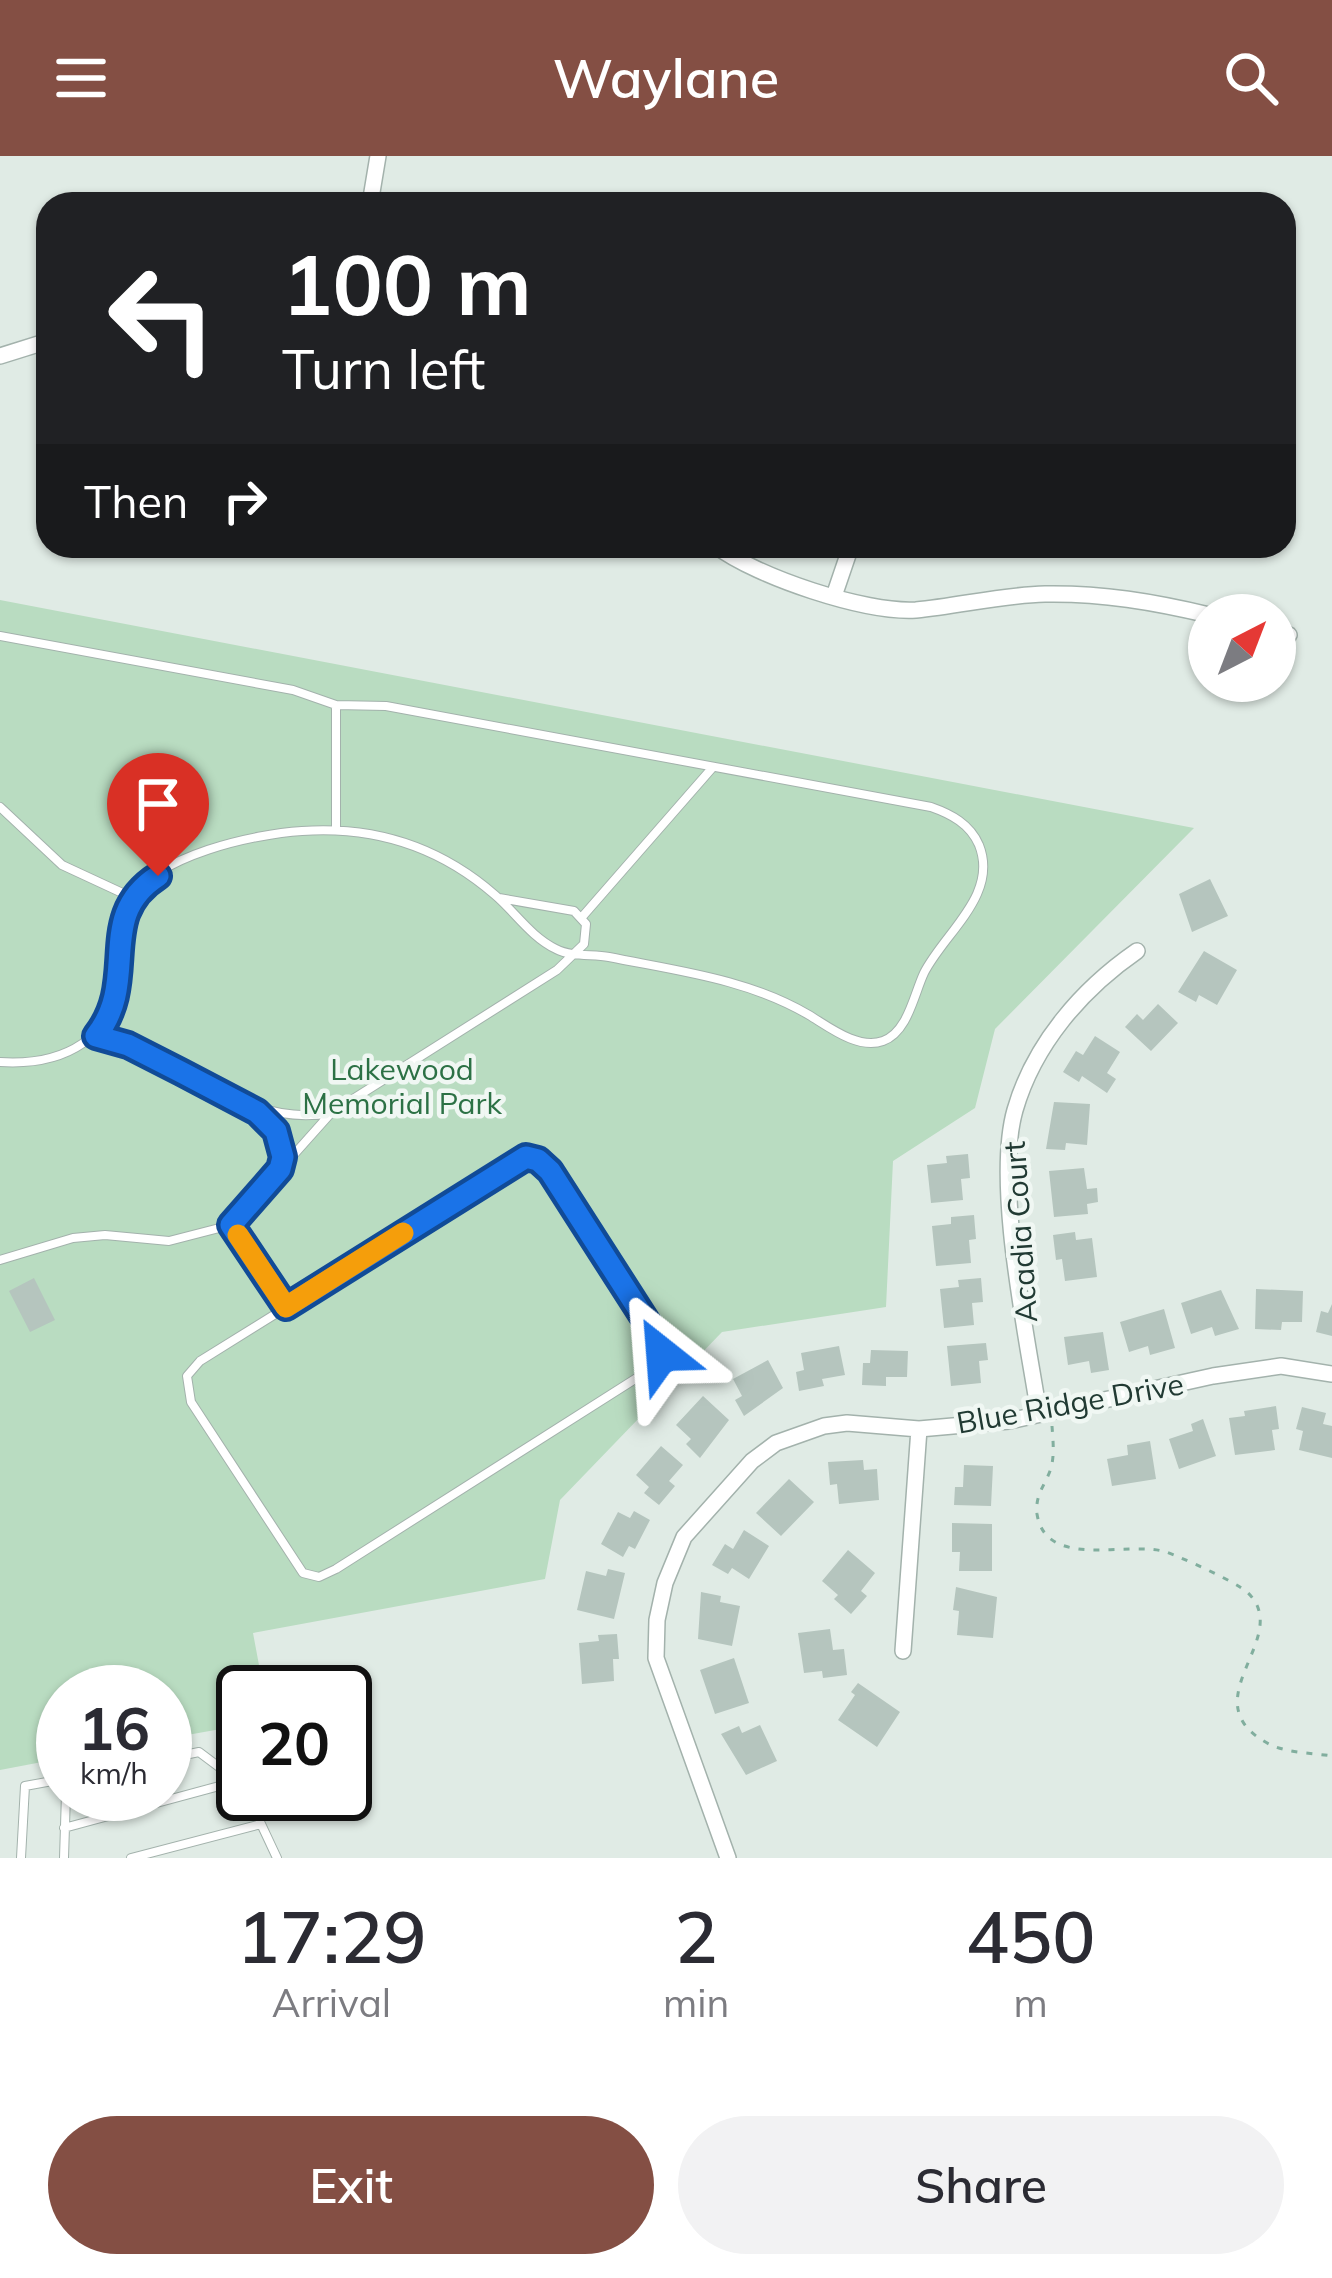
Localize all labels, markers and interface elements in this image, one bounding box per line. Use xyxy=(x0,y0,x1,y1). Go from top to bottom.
text: Waylane xyxy=(553,44,779,112)
icon: menu xyxy=(48,45,114,111)
icon: search xyxy=(1218,45,1284,111)
text: 100 m xyxy=(282,231,532,336)
icon: left xyxy=(84,240,240,396)
text: Turn left xyxy=(282,335,485,403)
icon: right xyxy=(212,468,278,534)
text: Then xyxy=(84,473,188,529)
north arrow xyxy=(1188,594,1296,702)
map controls xyxy=(1188,594,1296,702)
pin xyxy=(107,753,209,876)
icon: arrive xyxy=(125,771,191,837)
park label: Lakewood Memorial Park xyxy=(302,1050,502,1122)
street label: Acadia Court xyxy=(995,1140,1045,1324)
position arrow xyxy=(599,1291,725,1417)
street label: Blue Ridge Drive xyxy=(954,1364,1186,1442)
speed limit sign: 20 xyxy=(216,1665,372,1821)
text: 16 xyxy=(78,1690,150,1765)
text: km/h xyxy=(80,1754,148,1792)
text: 17:29 xyxy=(237,1891,426,1981)
text: 2 xyxy=(675,1891,718,1981)
text: 450 xyxy=(966,1891,1095,1981)
text: Arrival xyxy=(272,1978,391,2027)
text: min xyxy=(663,1978,729,2027)
text: m xyxy=(1014,1978,1048,2027)
button: Exit xyxy=(48,2116,654,2254)
button: Share xyxy=(678,2116,1284,2254)

